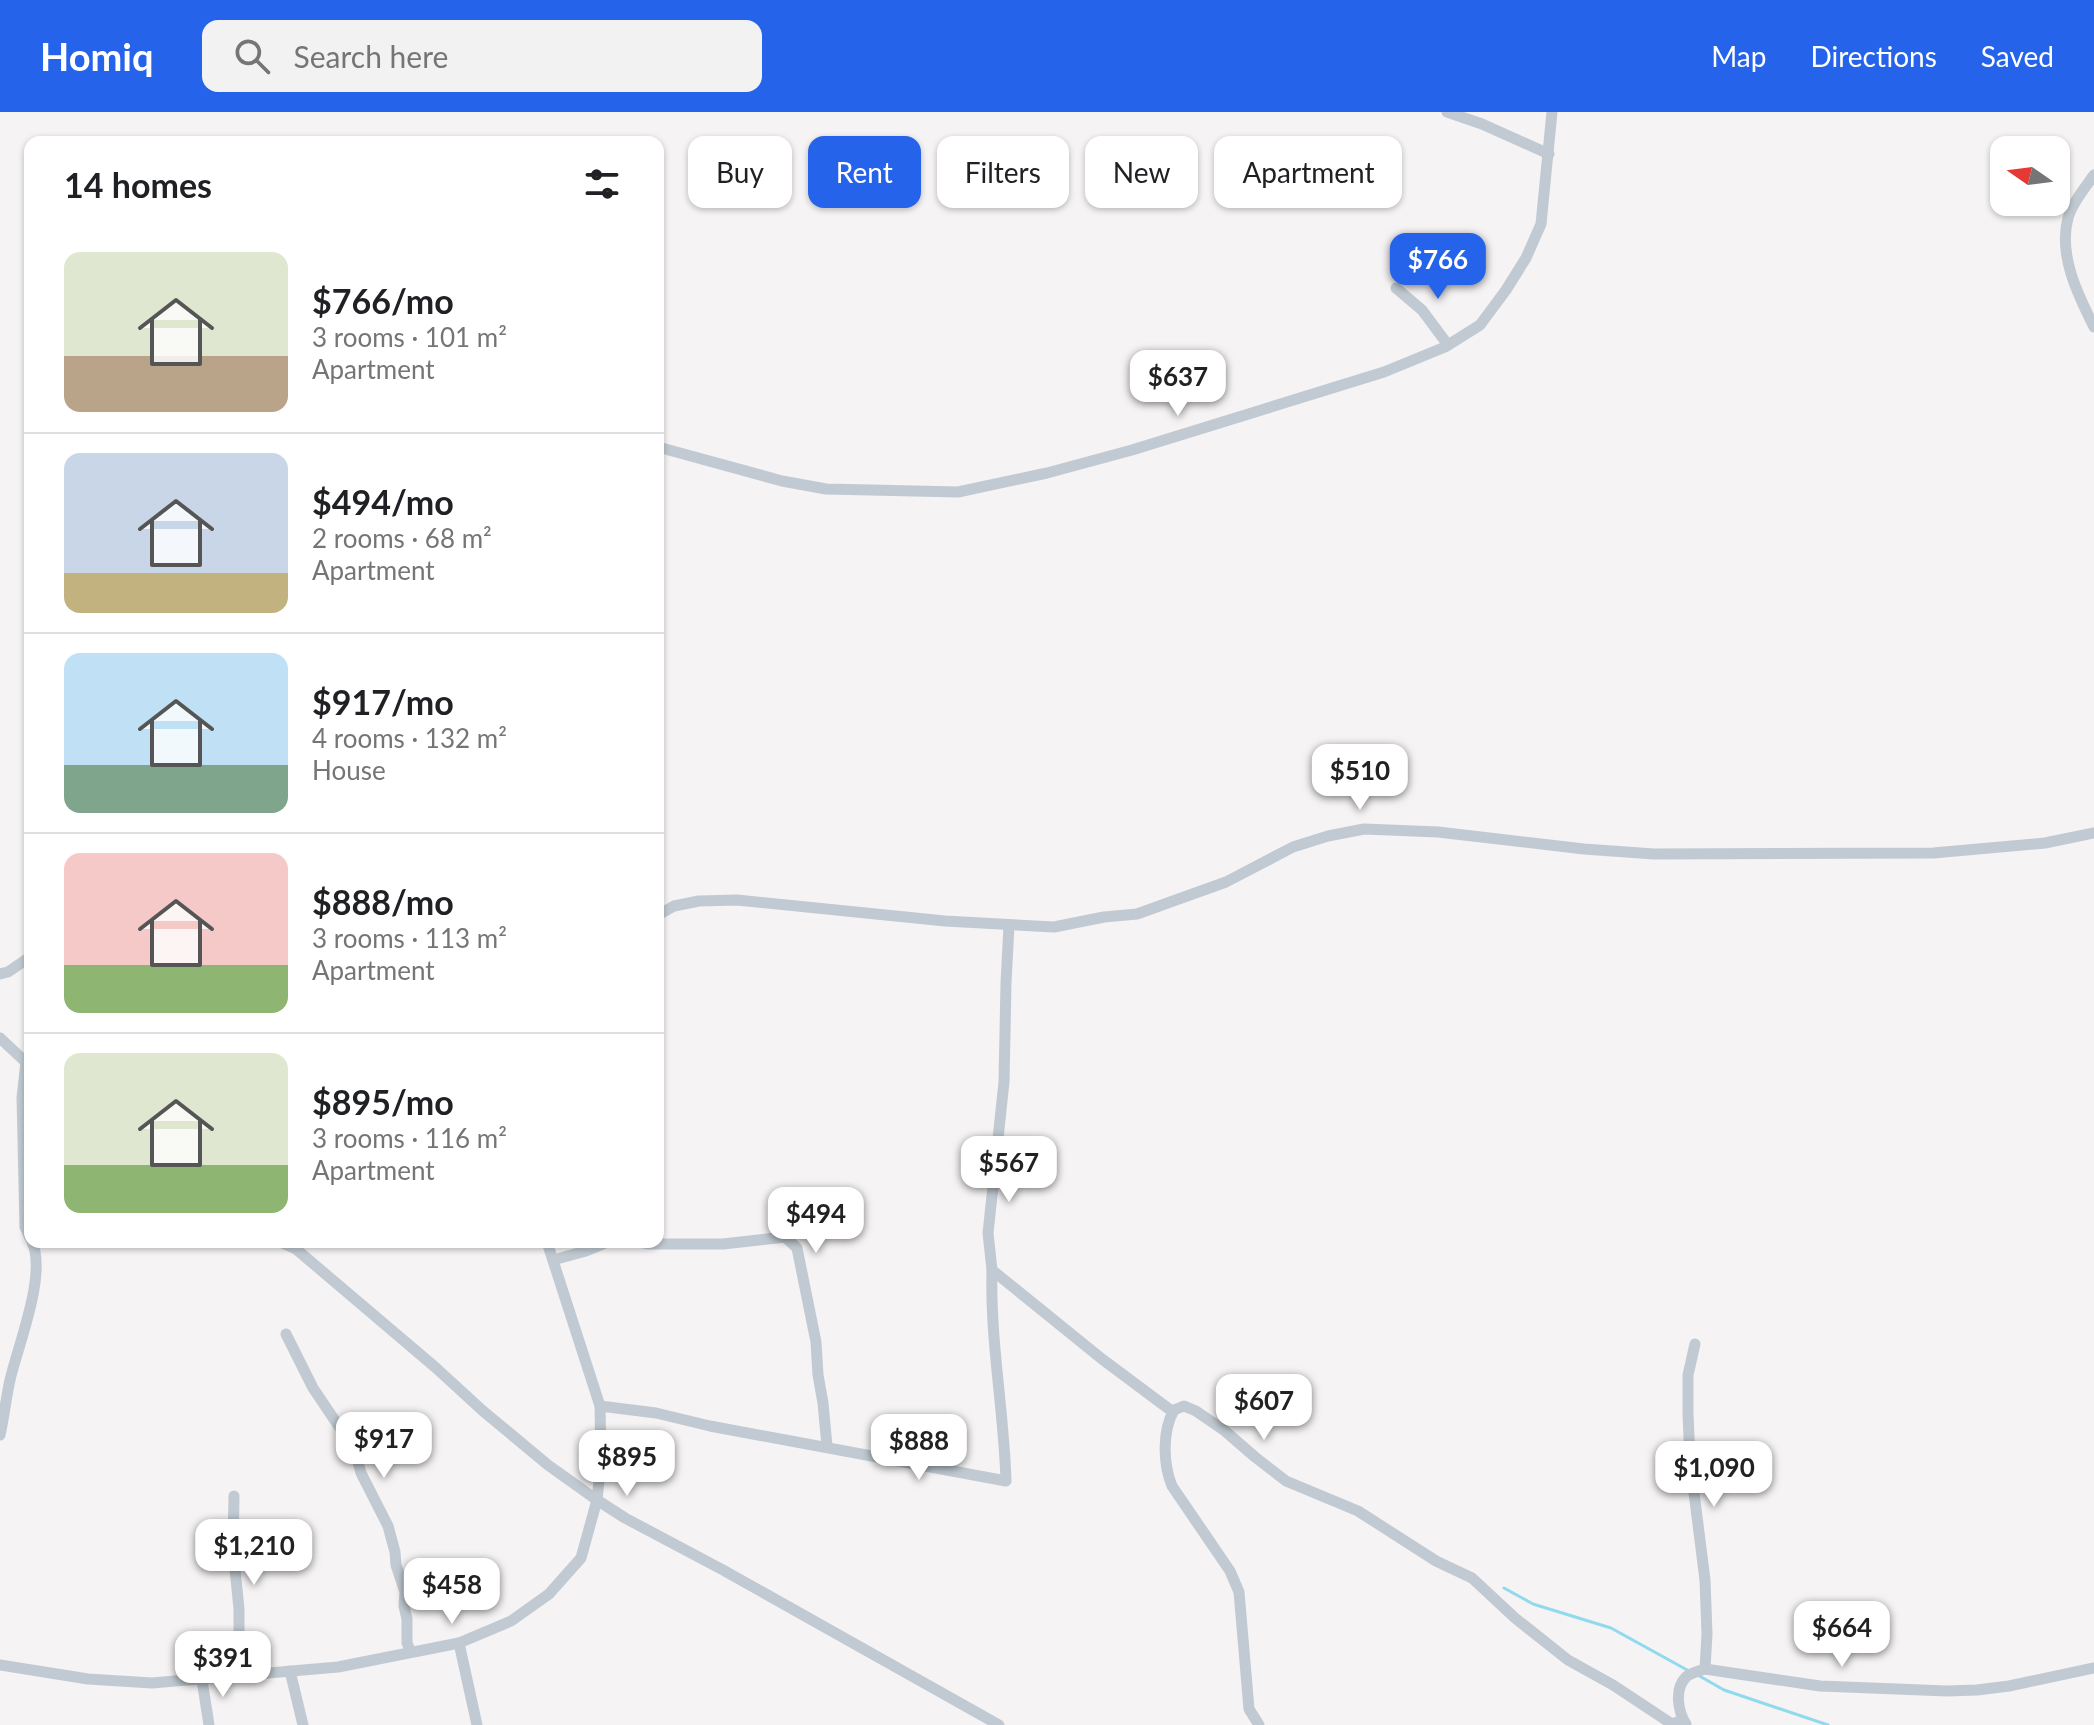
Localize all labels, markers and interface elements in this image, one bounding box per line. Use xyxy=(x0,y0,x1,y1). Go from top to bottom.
search box xyxy=(202,20,762,92)
text: Homiq xyxy=(40,33,154,79)
icon: search xyxy=(230,34,274,78)
text: Search here xyxy=(294,38,448,74)
text: Map xyxy=(1711,39,1766,73)
text: Directions xyxy=(1810,39,1937,73)
text: Saved xyxy=(1981,39,2054,73)
chip: Buy xyxy=(688,136,792,208)
chip: Rent xyxy=(808,136,921,208)
chip: Filters xyxy=(937,136,1069,208)
chip: New xyxy=(1085,136,1198,208)
chip: Apartment xyxy=(1214,136,1402,208)
north arrow xyxy=(1990,136,2070,216)
map controls xyxy=(1990,136,2070,216)
icon: filters xyxy=(580,162,624,206)
text: 14 homes xyxy=(64,164,212,205)
pin: $766 xyxy=(1391,233,1485,301)
text: $766 xyxy=(1408,243,1468,275)
text: $766/mo xyxy=(312,280,454,321)
icon: home xyxy=(128,284,224,380)
text: 3 rooms · 101 m² xyxy=(312,321,507,353)
pin: $637 xyxy=(1131,350,1225,418)
text: Apartment xyxy=(312,353,435,385)
text: $637 xyxy=(1148,360,1208,392)
text: $494/mo xyxy=(312,481,454,522)
icon: home xyxy=(128,485,224,581)
text: 2 rooms · 68 m² xyxy=(312,522,492,554)
text: Apartment xyxy=(312,554,435,586)
text: $917/mo xyxy=(312,681,454,722)
icon: home xyxy=(128,685,224,781)
text: 4 rooms · 132 m² xyxy=(312,722,507,754)
pin: $510 xyxy=(1313,744,1407,812)
text: House xyxy=(312,754,386,786)
text: $510 xyxy=(1330,754,1390,786)
text: $888/mo xyxy=(312,881,454,922)
icon: home xyxy=(128,885,224,981)
text: 3 rooms · 113 m² xyxy=(312,922,507,954)
text: Apartment xyxy=(312,954,435,986)
text: $895/mo xyxy=(312,1081,454,1122)
icon: home xyxy=(128,1085,224,1181)
text: 3 rooms · 116 m² xyxy=(312,1122,507,1154)
pin: $567 xyxy=(962,1136,1056,1204)
text: $567 xyxy=(979,1146,1039,1178)
text: Apartment xyxy=(312,1154,435,1186)
pin: $494 xyxy=(769,1187,863,1255)
text: $494 xyxy=(786,1197,846,1229)
pin: $607 xyxy=(1217,1374,1311,1442)
text: $607 xyxy=(1234,1384,1294,1416)
pin: $917 xyxy=(337,1412,431,1480)
pin: $888 xyxy=(872,1414,966,1482)
text: $917 xyxy=(354,1422,414,1454)
text: $888 xyxy=(889,1424,949,1456)
pin: $895 xyxy=(580,1430,674,1498)
text: $895 xyxy=(597,1440,657,1472)
pin: $1,090 xyxy=(1649,1441,1779,1509)
text: $1,090 xyxy=(1673,1451,1755,1483)
pin: $1,210 xyxy=(189,1519,319,1587)
text: $1,210 xyxy=(213,1529,295,1561)
pin: $458 xyxy=(405,1558,499,1626)
text: $458 xyxy=(422,1568,482,1600)
pin: $664 xyxy=(1795,1601,1889,1669)
text: $664 xyxy=(1812,1611,1872,1643)
pin: $391 xyxy=(176,1631,270,1699)
text: $391 xyxy=(193,1641,253,1673)

